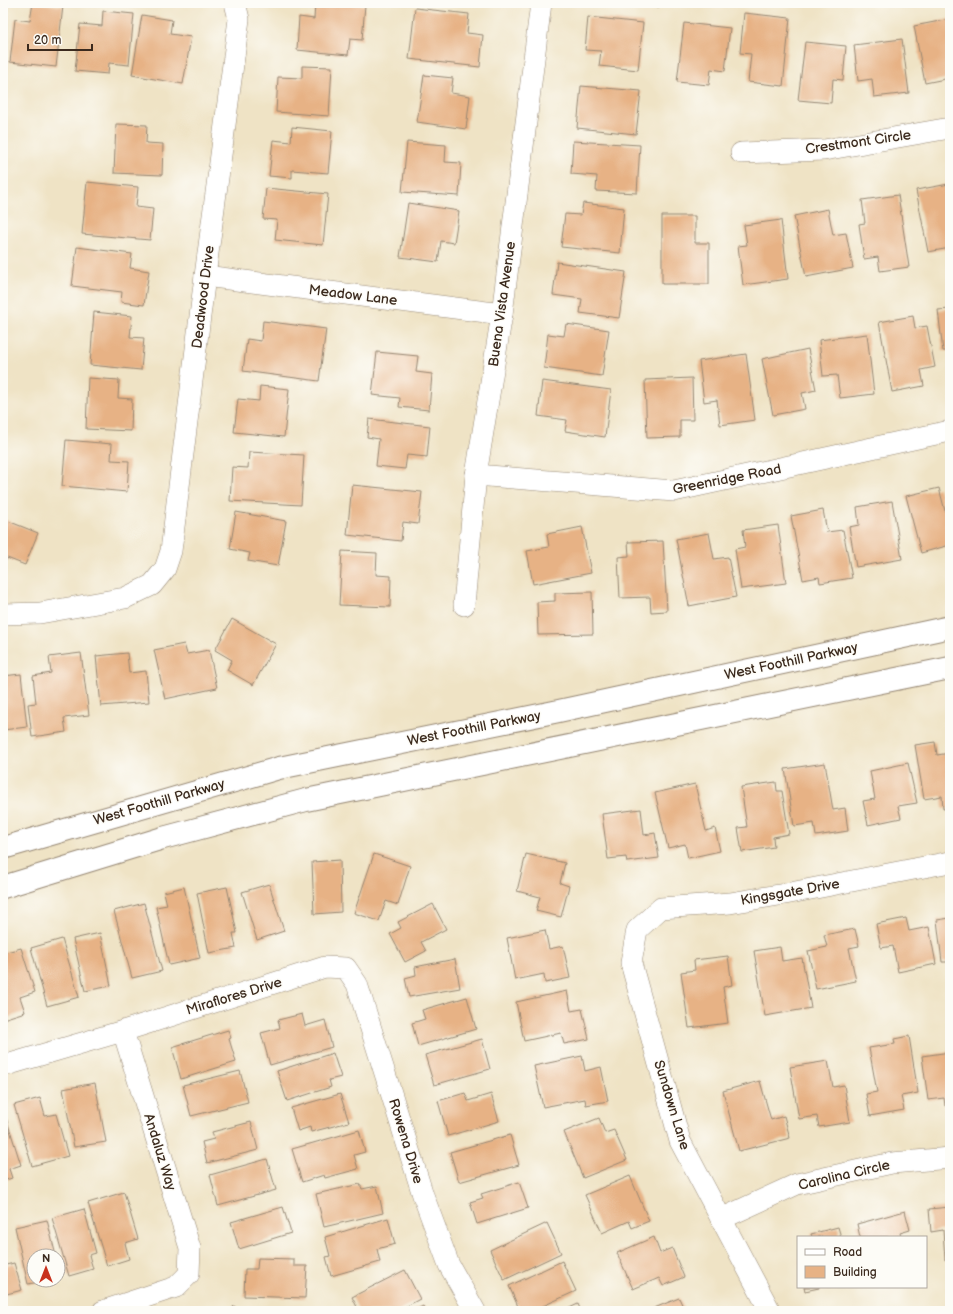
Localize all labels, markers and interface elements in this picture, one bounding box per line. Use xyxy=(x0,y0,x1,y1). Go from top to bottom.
scale bar xyxy=(28,26,92,52)
text: 20 m xyxy=(34,33,61,48)
street label: Crestmont Circle xyxy=(804,126,912,158)
street label: Buena Vista Avenue xyxy=(485,240,519,368)
street label: Deadwood Drive xyxy=(188,245,218,349)
street label: Meadow Lane xyxy=(308,281,398,309)
street label: Greenridge Road xyxy=(671,460,783,498)
street label: West Foothill Parkway xyxy=(723,638,860,683)
street label: West Foothill Parkway xyxy=(406,707,543,749)
street label: West Foothill Parkway xyxy=(91,775,227,829)
street label: Kingsgate Drive xyxy=(739,875,841,909)
street label: Miraflores Drive xyxy=(184,973,284,1019)
street label: Sundown Lane xyxy=(650,1058,694,1152)
street label: Rowena Drive xyxy=(385,1096,427,1186)
street label: Andaluz Way xyxy=(140,1112,180,1193)
street label: Carolina Circle xyxy=(797,1156,891,1194)
legend xyxy=(797,1236,927,1288)
text: Road xyxy=(833,1245,862,1260)
north arrow xyxy=(26,1248,66,1288)
text: N xyxy=(42,1252,50,1265)
text: Building xyxy=(833,1265,877,1280)

